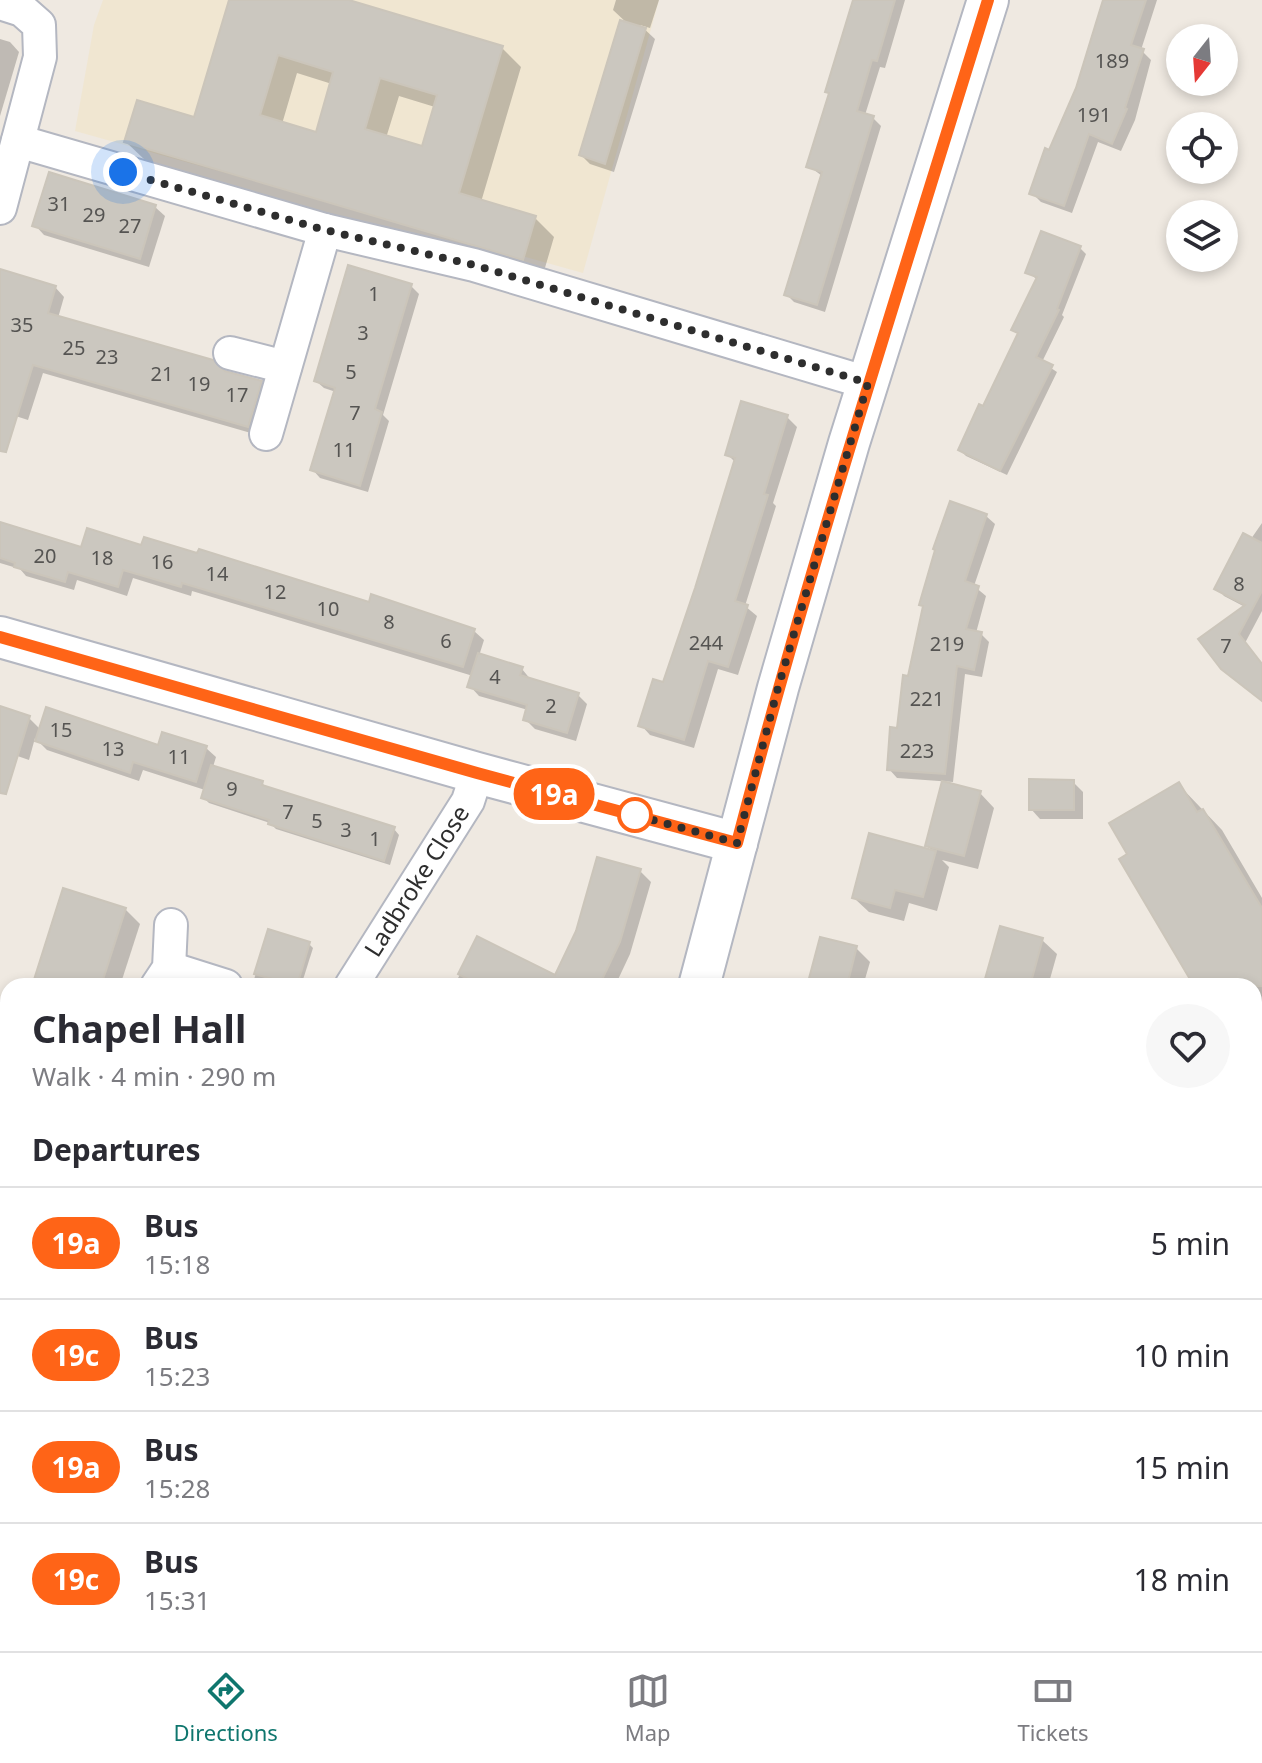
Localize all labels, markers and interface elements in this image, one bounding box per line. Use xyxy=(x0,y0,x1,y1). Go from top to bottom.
north arrow xyxy=(1166,24,1238,96)
map controls xyxy=(1166,24,1238,272)
house number: 189 xyxy=(1095,47,1129,74)
house number: 191 xyxy=(1077,101,1111,128)
button: locate xyxy=(1166,112,1238,184)
your location xyxy=(103,152,143,192)
house number: 31 xyxy=(48,190,70,217)
button: layers xyxy=(1166,200,1238,272)
house number: 29 xyxy=(83,201,105,228)
house number: 27 xyxy=(119,212,141,239)
house number: 1 xyxy=(368,280,380,307)
house number: 35 xyxy=(11,311,33,338)
house number: 3 xyxy=(357,319,369,346)
house number: 25 xyxy=(63,334,85,361)
house number: 23 xyxy=(96,343,118,370)
house number: 5 xyxy=(345,358,357,385)
house number: 21 xyxy=(151,360,173,387)
house number: 19 xyxy=(188,370,210,397)
house number: 17 xyxy=(226,381,248,408)
house number: 7 xyxy=(349,399,361,426)
house number: 11 xyxy=(333,436,355,463)
house number: 20 xyxy=(34,542,56,569)
house number: 18 xyxy=(91,544,113,571)
house number: 16 xyxy=(151,548,173,575)
house number: 14 xyxy=(206,560,229,587)
house number: 8 xyxy=(1233,570,1245,597)
house number: 12 xyxy=(264,578,286,605)
house number: 10 xyxy=(317,595,339,622)
house number: 8 xyxy=(383,608,395,635)
house number: 6 xyxy=(440,627,452,654)
house number: 244 xyxy=(689,629,724,656)
house number: 219 xyxy=(930,630,964,657)
house number: 7 xyxy=(1220,632,1232,659)
house number: 4 xyxy=(489,663,501,690)
house number: 221 xyxy=(910,685,944,712)
house number: 2 xyxy=(545,692,557,719)
house number: 15 xyxy=(50,716,72,743)
house number: 13 xyxy=(102,735,124,762)
house number: 223 xyxy=(900,737,934,764)
house number: 11 xyxy=(168,743,190,770)
line badge: 19a xyxy=(508,768,600,820)
house number: 9 xyxy=(226,775,238,802)
text: 19a xyxy=(530,775,578,813)
house number: 7 xyxy=(282,798,294,825)
street label: Ladbroke Close xyxy=(356,798,476,962)
unlabelled marker xyxy=(618,798,652,832)
house number: 5 xyxy=(311,807,323,834)
house number: 3 xyxy=(340,816,352,843)
house number: 1 xyxy=(369,825,381,852)
text: Chapel Hall xyxy=(32,1002,246,1054)
button: heart xyxy=(1146,1004,1230,1088)
text: Walk · 4 min · 290 m xyxy=(32,1058,276,1094)
text: Departures xyxy=(32,1129,201,1170)
text: Bus xyxy=(144,1205,199,1246)
text: 5 min xyxy=(1151,1223,1230,1264)
text: 19a xyxy=(52,1224,100,1262)
text: 15:18 xyxy=(144,1246,210,1282)
text: Bus xyxy=(144,1317,199,1358)
text: 10 min xyxy=(1134,1335,1230,1376)
text: 19c xyxy=(53,1336,99,1374)
text: 15:23 xyxy=(144,1358,210,1394)
text: Bus xyxy=(144,1429,199,1470)
text: 15 min xyxy=(1134,1447,1230,1488)
text: 19a xyxy=(52,1448,100,1486)
text: 15:28 xyxy=(144,1470,210,1506)
text: Bus xyxy=(144,1541,199,1582)
text: 18 min xyxy=(1134,1559,1230,1600)
text: 19c xyxy=(53,1560,99,1598)
text: 15:31 xyxy=(144,1582,210,1618)
tab: Directions xyxy=(173,1669,278,1747)
tab: Map xyxy=(625,1669,671,1747)
tab: Tickets xyxy=(1017,1669,1089,1747)

